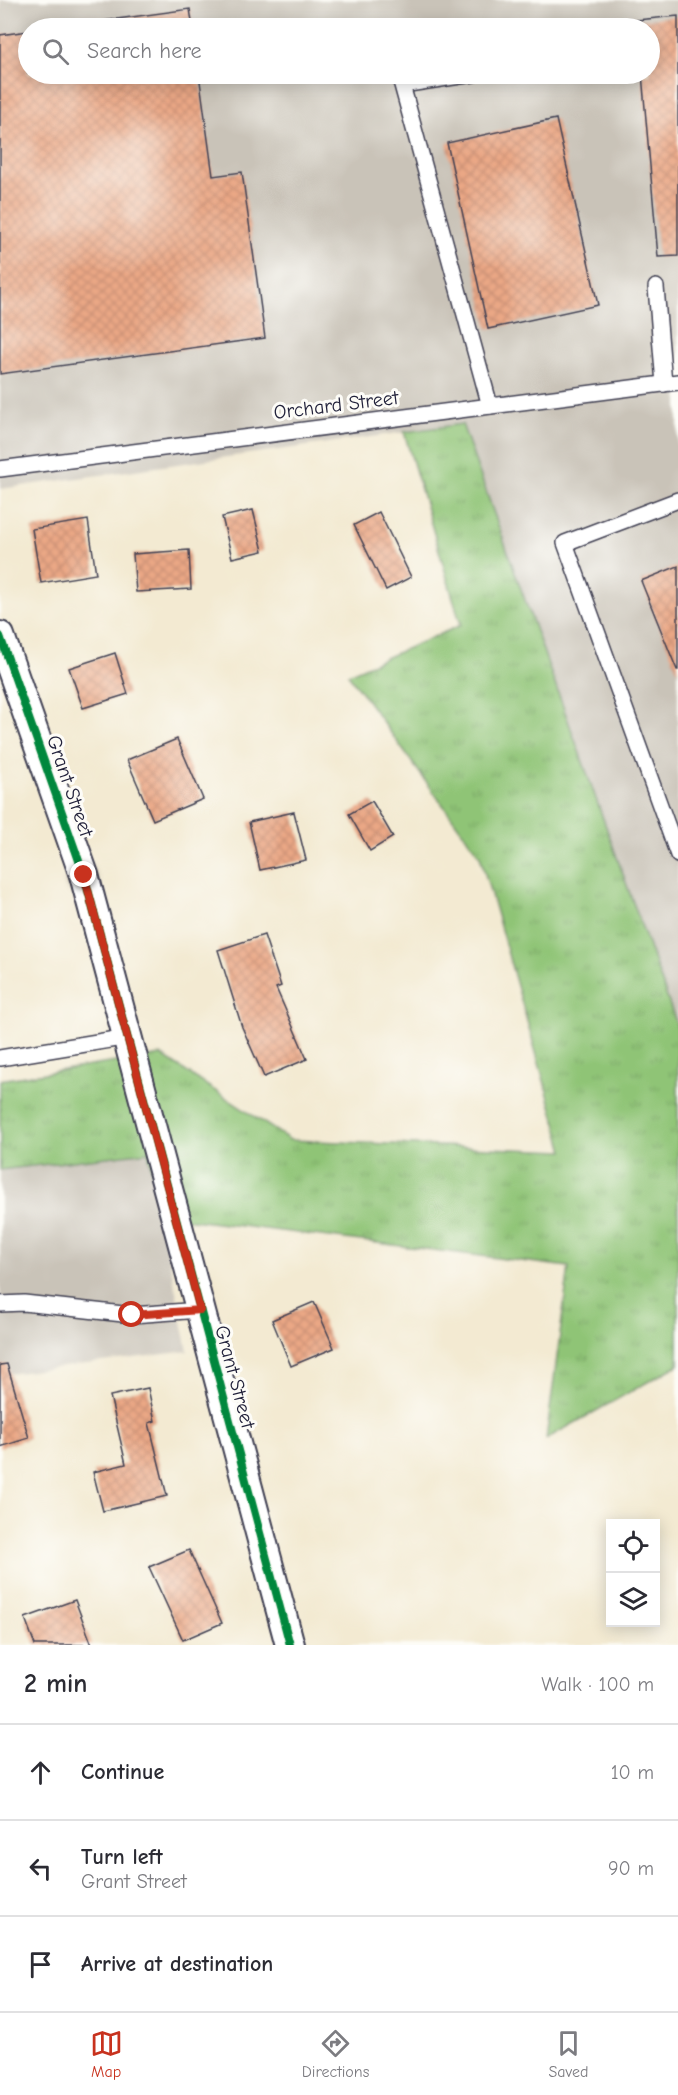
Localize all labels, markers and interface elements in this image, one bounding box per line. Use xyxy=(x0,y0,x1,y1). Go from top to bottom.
search box xyxy=(18,18,660,84)
icon: search xyxy=(39,35,72,68)
text: Search here xyxy=(87,38,202,64)
street label: Orchard Street xyxy=(272,386,401,424)
street label: Grant Street xyxy=(42,732,99,841)
route end xyxy=(70,861,96,887)
route start xyxy=(118,1301,144,1327)
street label: Grant Street xyxy=(210,1323,260,1432)
map controls xyxy=(606,1519,660,1627)
button: locate xyxy=(606,1519,660,1573)
button: layers xyxy=(606,1573,660,1627)
text: 2 min xyxy=(24,1669,87,1699)
text: Walk · 100 m xyxy=(541,1673,654,1696)
icon: ahead xyxy=(24,1756,57,1789)
text: Continue xyxy=(81,1759,164,1785)
text: 10 m xyxy=(611,1761,654,1784)
text: Turn left xyxy=(81,1844,163,1870)
icon: left xyxy=(24,1852,57,1885)
text: 90 m xyxy=(608,1857,654,1880)
text: Grant Street xyxy=(81,1870,187,1893)
icon: arrive xyxy=(24,1948,57,1981)
text: Arrive at destination xyxy=(81,1951,273,1977)
tab: Map xyxy=(90,2027,123,2081)
tab: Directions xyxy=(302,2027,369,2081)
tab: Saved xyxy=(548,2027,588,2081)

